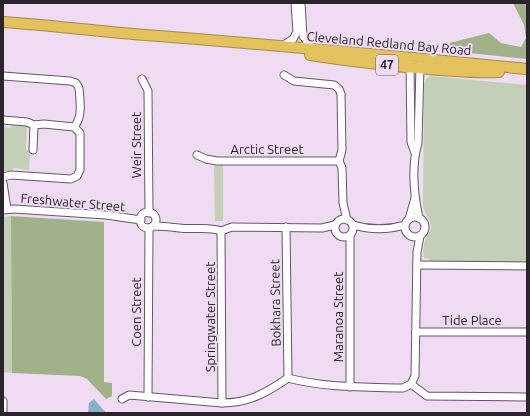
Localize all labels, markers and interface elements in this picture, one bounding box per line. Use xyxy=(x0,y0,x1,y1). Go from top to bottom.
street label: Cleveland Redland Bay Road xyxy=(306,29,472,57)
road number: 47 xyxy=(376,55,398,75)
street label: Weir Street xyxy=(129,112,143,178)
street label: Arctic Street xyxy=(231,142,304,156)
street label: Freshwater Street xyxy=(20,190,126,214)
street label: Bokhara Street xyxy=(267,259,283,347)
street label: Springwater Street xyxy=(203,262,217,372)
street label: Maranoa Street xyxy=(331,272,345,362)
street label: Coen Street xyxy=(129,277,143,347)
street label: Tide Place xyxy=(442,313,502,327)

